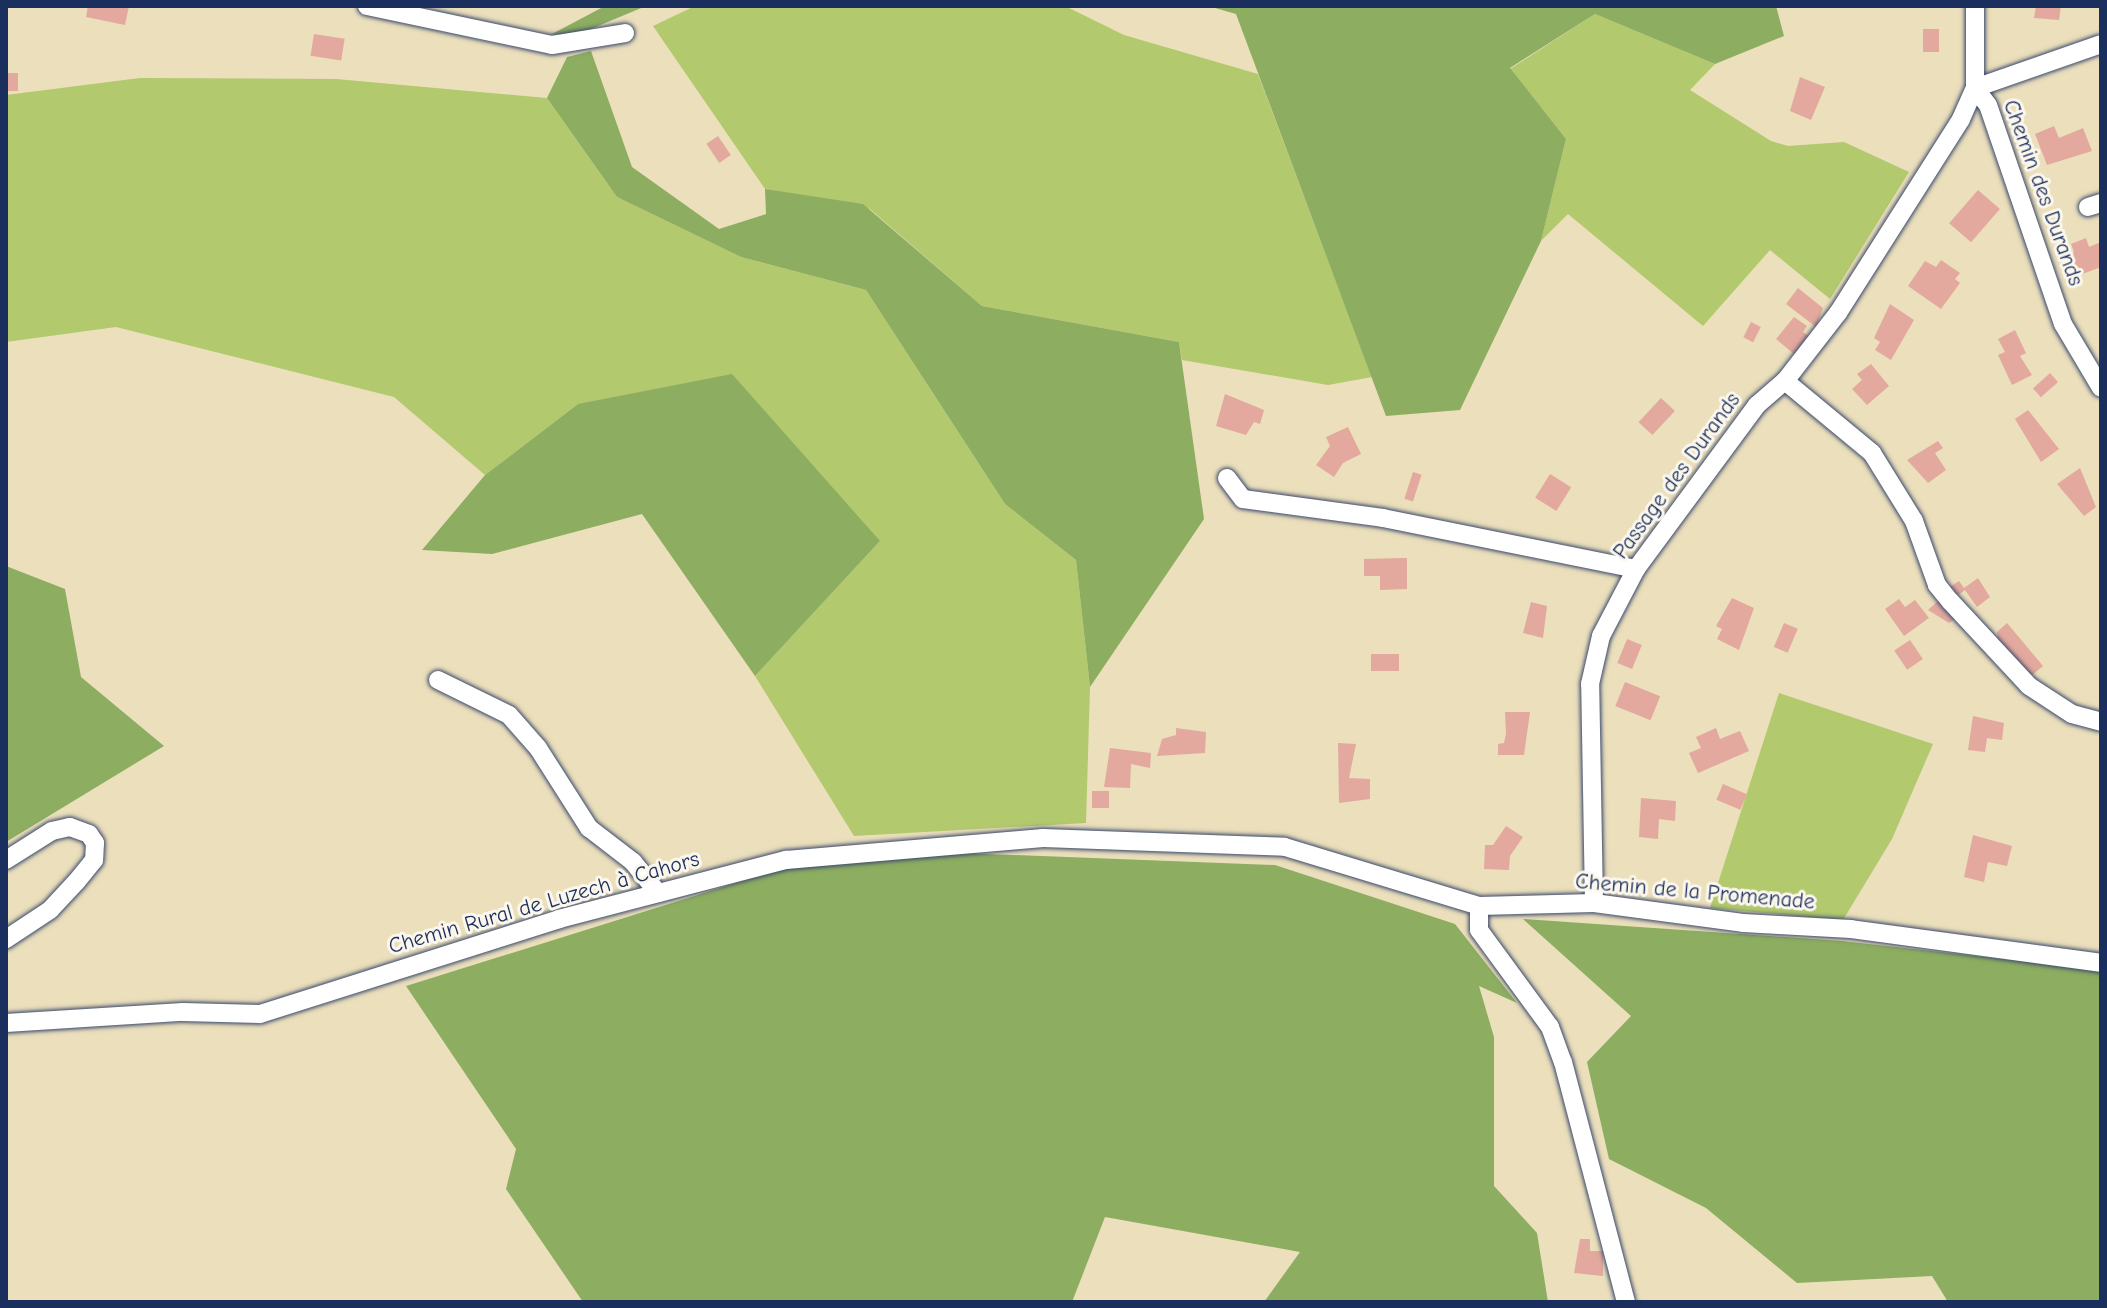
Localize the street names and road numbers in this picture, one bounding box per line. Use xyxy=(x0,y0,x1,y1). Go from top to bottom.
street label: Chemin des Durands xyxy=(1997,96,2089,290)
street label: Passage des Durands xyxy=(1608,388,1746,564)
street label: Chemin Rural de Luzech à Cahors xyxy=(386,846,702,960)
street label: Chemin de la Promenade xyxy=(1574,868,1816,916)

